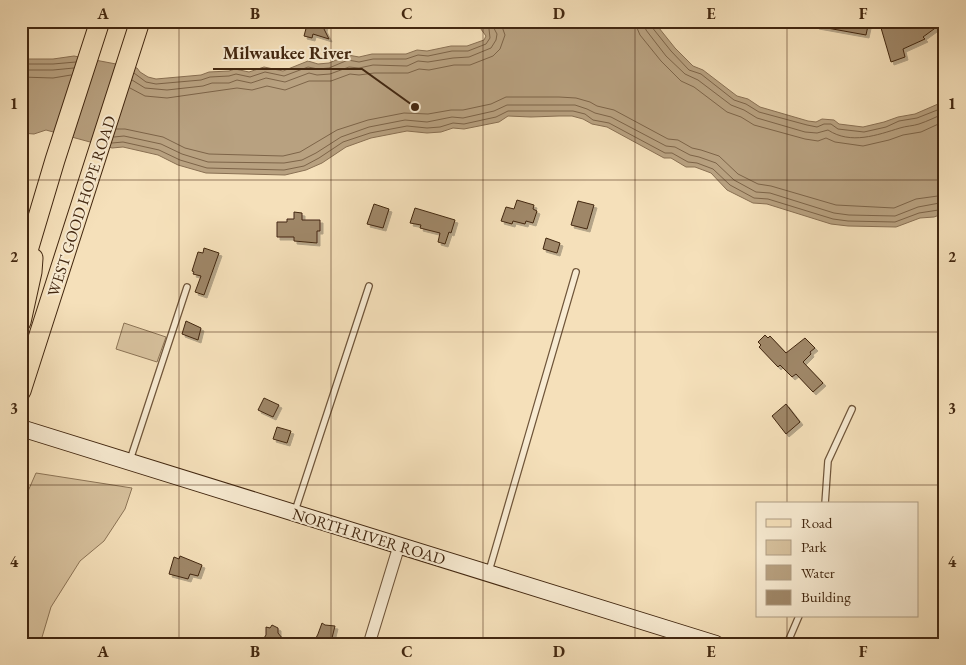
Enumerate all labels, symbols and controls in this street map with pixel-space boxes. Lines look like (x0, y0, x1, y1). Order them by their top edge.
text: A (96, 3, 109, 24)
text: B (250, 3, 260, 24)
text: C (401, 3, 413, 24)
text: D (553, 3, 565, 24)
text: E (706, 3, 716, 24)
text: F (859, 3, 868, 24)
callout: Milwaukee River (213, 36, 362, 69)
text: Milwaukee River (223, 41, 352, 64)
text: 1 (10, 93, 18, 114)
text: 1 (948, 93, 956, 114)
street label: WEST GOOD HOPE ROAD (42, 113, 121, 299)
text: 2 (10, 246, 19, 267)
text: 2 (948, 246, 957, 267)
text: 3 (10, 398, 18, 419)
text: 3 (948, 398, 956, 419)
legend (756, 502, 918, 618)
street label: NORTH RIVER ROAD (290, 503, 448, 570)
text: Road (801, 513, 833, 532)
text: Park (801, 537, 828, 556)
text: 4 (10, 551, 19, 572)
text: 4 (948, 551, 957, 572)
text: Water (801, 563, 835, 582)
text: Building (801, 587, 851, 606)
text: A (96, 641, 109, 662)
text: B (250, 641, 260, 662)
text: C (401, 641, 413, 662)
text: D (553, 641, 565, 662)
text: E (706, 641, 716, 662)
text: F (859, 641, 868, 662)

